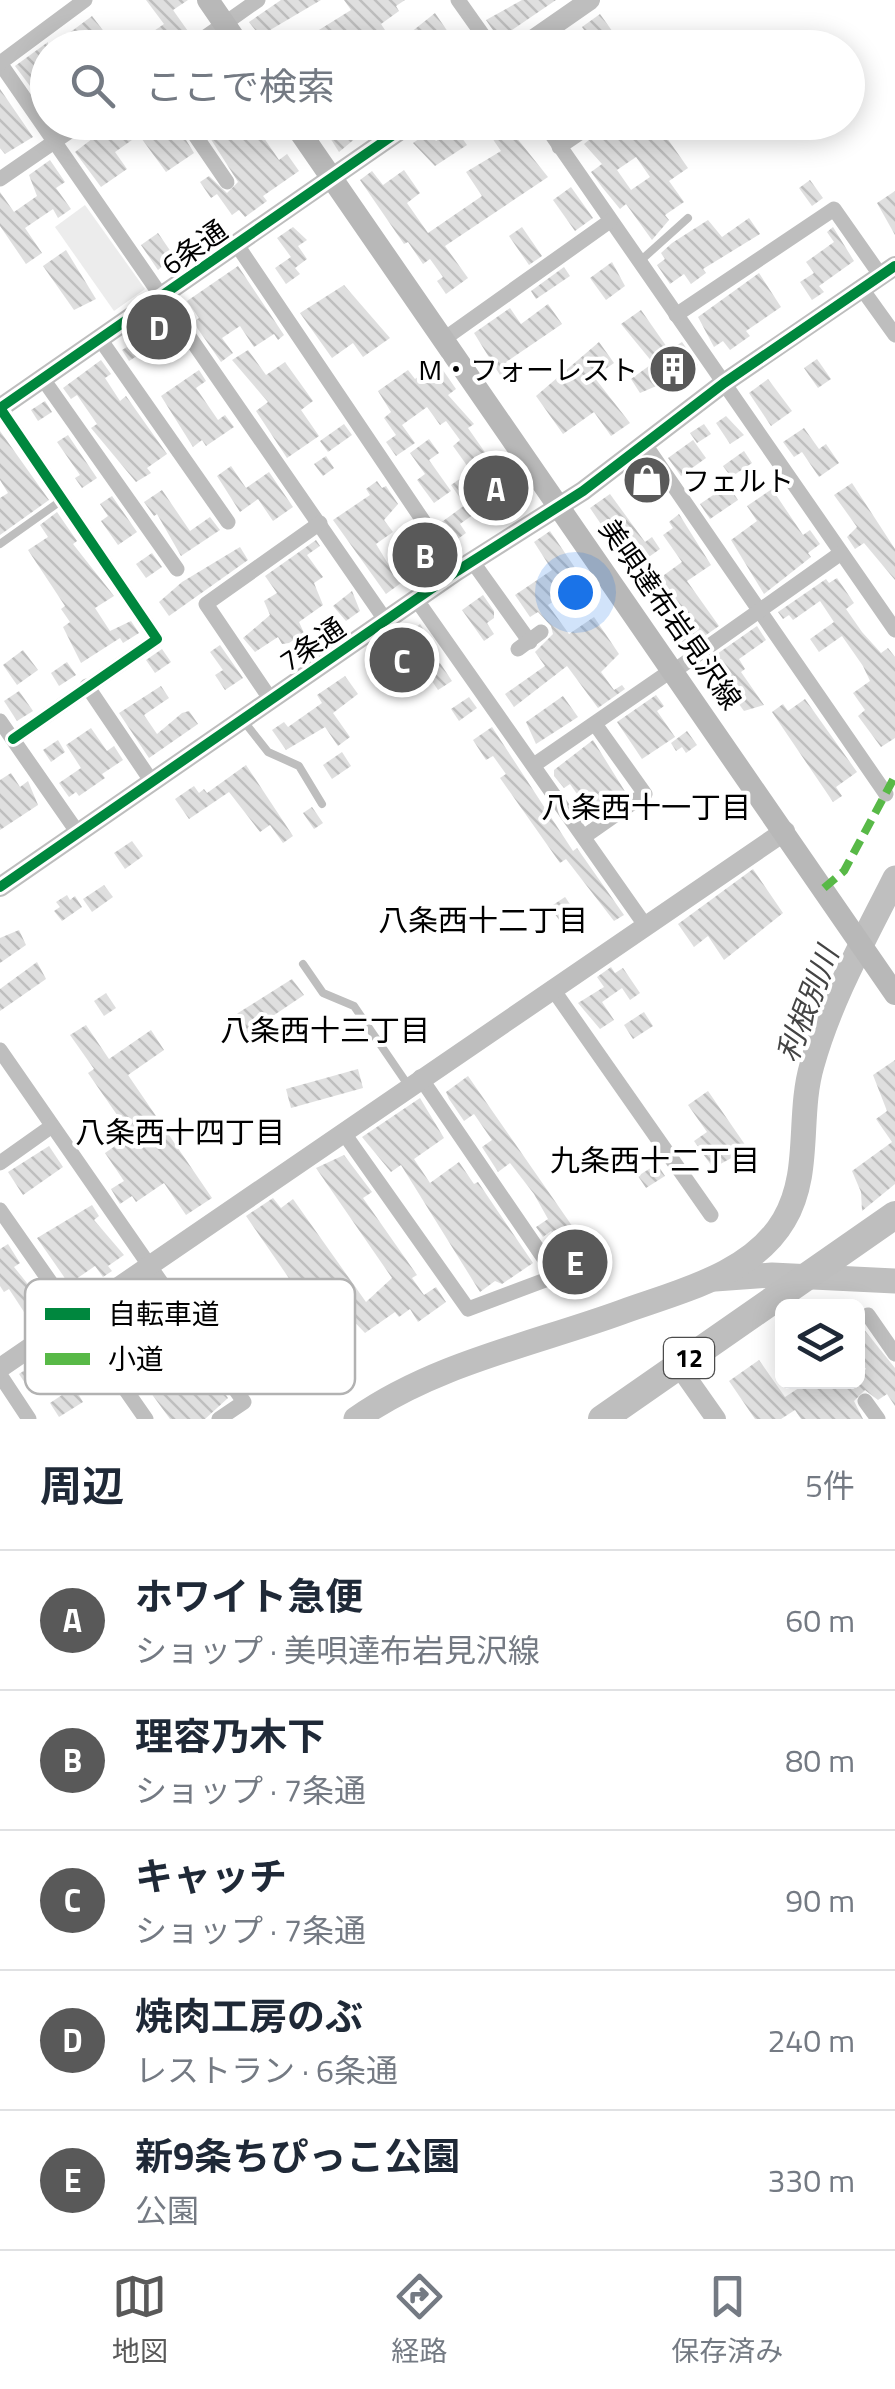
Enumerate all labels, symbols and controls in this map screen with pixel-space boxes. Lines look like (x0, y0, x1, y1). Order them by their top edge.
search box (30, 30, 865, 140)
text: ここで検索 (145, 57, 335, 115)
icon: search (65, 58, 120, 113)
street label: 6条通 (152, 209, 236, 285)
pin: D (126, 290, 192, 364)
building icon: M・フォーレスト (647, 343, 699, 395)
place label: M・フォーレスト (418, 348, 638, 391)
pin: A (464, 450, 528, 526)
shop icon: フェルト (621, 454, 673, 506)
place label: フェルト (682, 459, 794, 502)
street label: 美唄達布岩見沢線 (589, 510, 753, 718)
pin: B (392, 518, 458, 592)
your location (550, 567, 601, 618)
street label: 7条通 (270, 606, 354, 682)
pin: C (370, 622, 434, 698)
district label: 八条西十一丁目 (541, 784, 751, 830)
district label: 八条西十二丁目 (378, 897, 588, 943)
water label: 利根別川 (764, 937, 851, 1068)
district label: 八条西十三丁目 (220, 1007, 430, 1053)
district label: 八条西十四丁目 (75, 1109, 285, 1155)
district label: 九条西十二丁目 (550, 1137, 760, 1183)
pin: E (542, 1224, 608, 1300)
legend (25, 1279, 355, 1394)
text: 自転車道 (108, 1292, 220, 1335)
map controls (775, 1299, 865, 1389)
button: layers (775, 1299, 865, 1389)
text: 小道 (108, 1337, 164, 1380)
road number: 12 (664, 1338, 714, 1378)
text: 周辺 (40, 1453, 124, 1517)
text: 5件 (805, 1461, 855, 1509)
text: ホワイト急便 (135, 1567, 363, 1625)
text: A (63, 1596, 82, 1644)
text: 60 m (785, 1596, 855, 1644)
text: ショップ · 美唄達布岩見沢線 (135, 1626, 540, 1674)
text: 理容乃木下 (135, 1707, 325, 1765)
text: B (63, 1736, 82, 1784)
text: 80 m (785, 1736, 855, 1784)
text: ショップ · 7条通 (135, 1766, 366, 1814)
text: キャッチ (135, 1847, 287, 1905)
text: C (64, 1876, 81, 1924)
text: 90 m (785, 1876, 855, 1924)
text: ショップ · 7条通 (135, 1906, 366, 1954)
text: 焼肉工房のぶ (135, 1987, 363, 2045)
text: D (62, 2016, 83, 2064)
text: 240 m (767, 2016, 855, 2064)
text: レストラン · 6条通 (135, 2046, 398, 2094)
text: 新9条ちぴっこ公園 (135, 2127, 460, 2185)
text: E (64, 2156, 81, 2204)
text: 330 m (767, 2156, 855, 2204)
text: 公園 (135, 2186, 199, 2234)
tab: 地図 (112, 2269, 168, 2372)
tab: 経路 (391, 2269, 447, 2372)
tab: 保存済み (671, 2269, 783, 2372)

